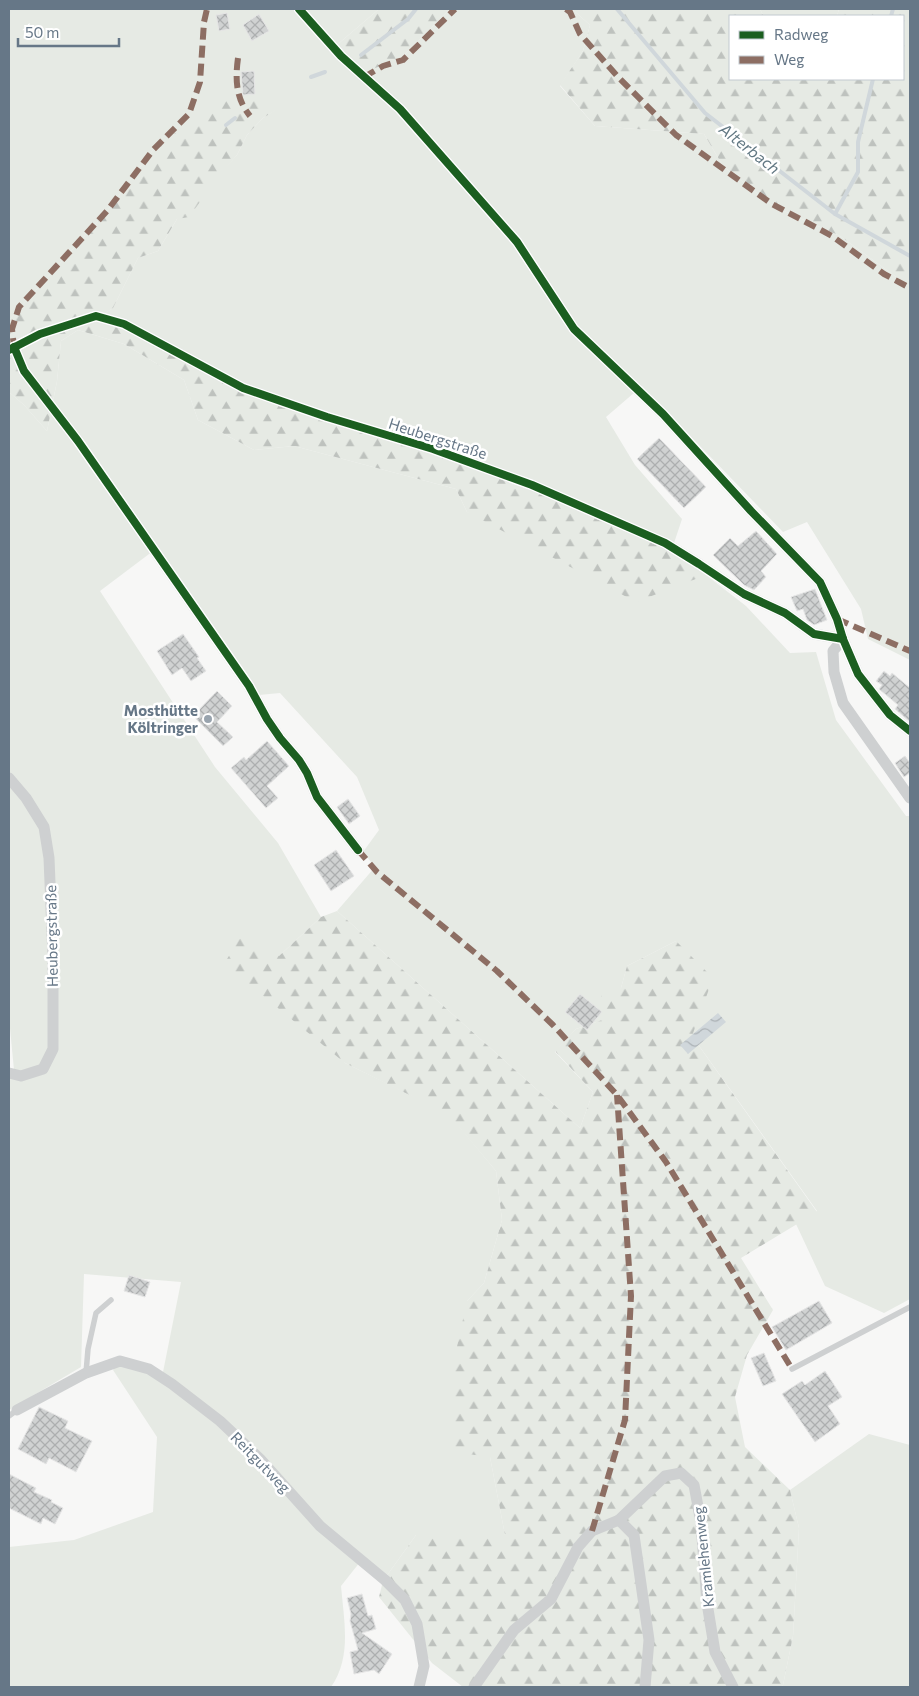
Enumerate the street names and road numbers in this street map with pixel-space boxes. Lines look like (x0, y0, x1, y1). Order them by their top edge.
street label: Heubergstraße (387, 414, 489, 462)
street label: Heubergstraße (41, 885, 61, 987)
street label: Reitgutweg (227, 1428, 295, 1496)
street label: Kramlehenweg (689, 1506, 717, 1608)

